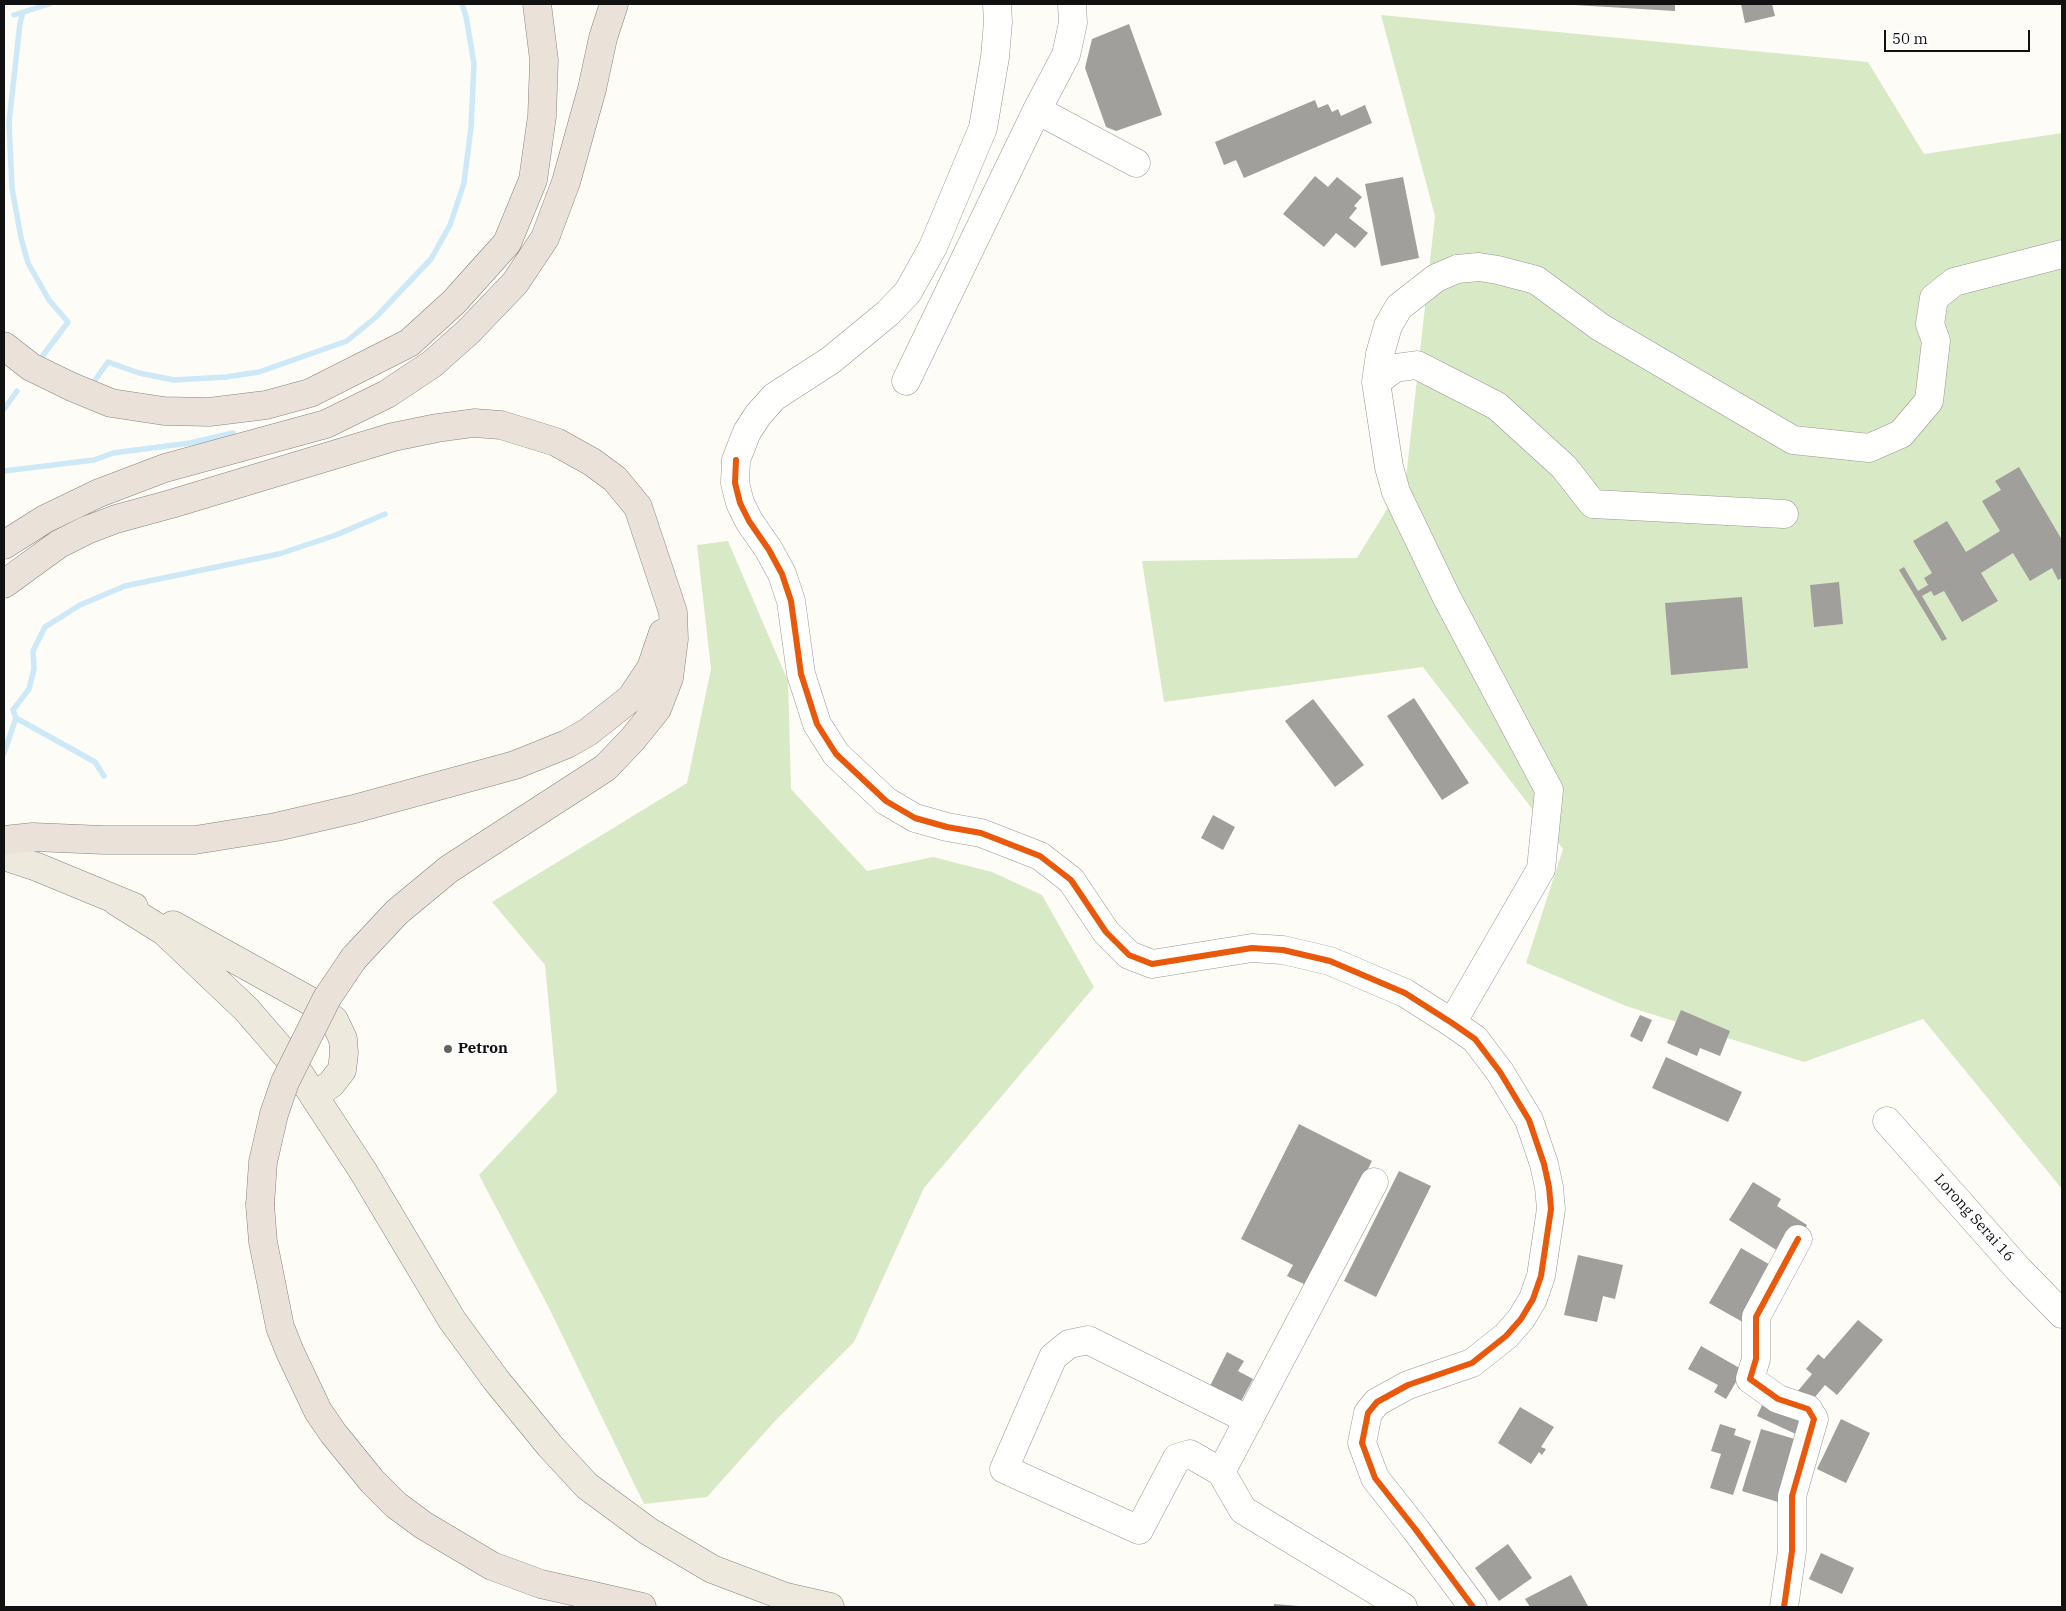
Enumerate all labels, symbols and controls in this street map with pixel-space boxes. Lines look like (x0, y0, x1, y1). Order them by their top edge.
scale bar (1886, 20, 2032, 52)
text: 50 m (1892, 29, 1928, 48)
place label: Petron (458, 1040, 508, 1058)
marker: Petron (442, 1043, 454, 1055)
street label: Lorong Serai 16 (1930, 1171, 2018, 1265)

